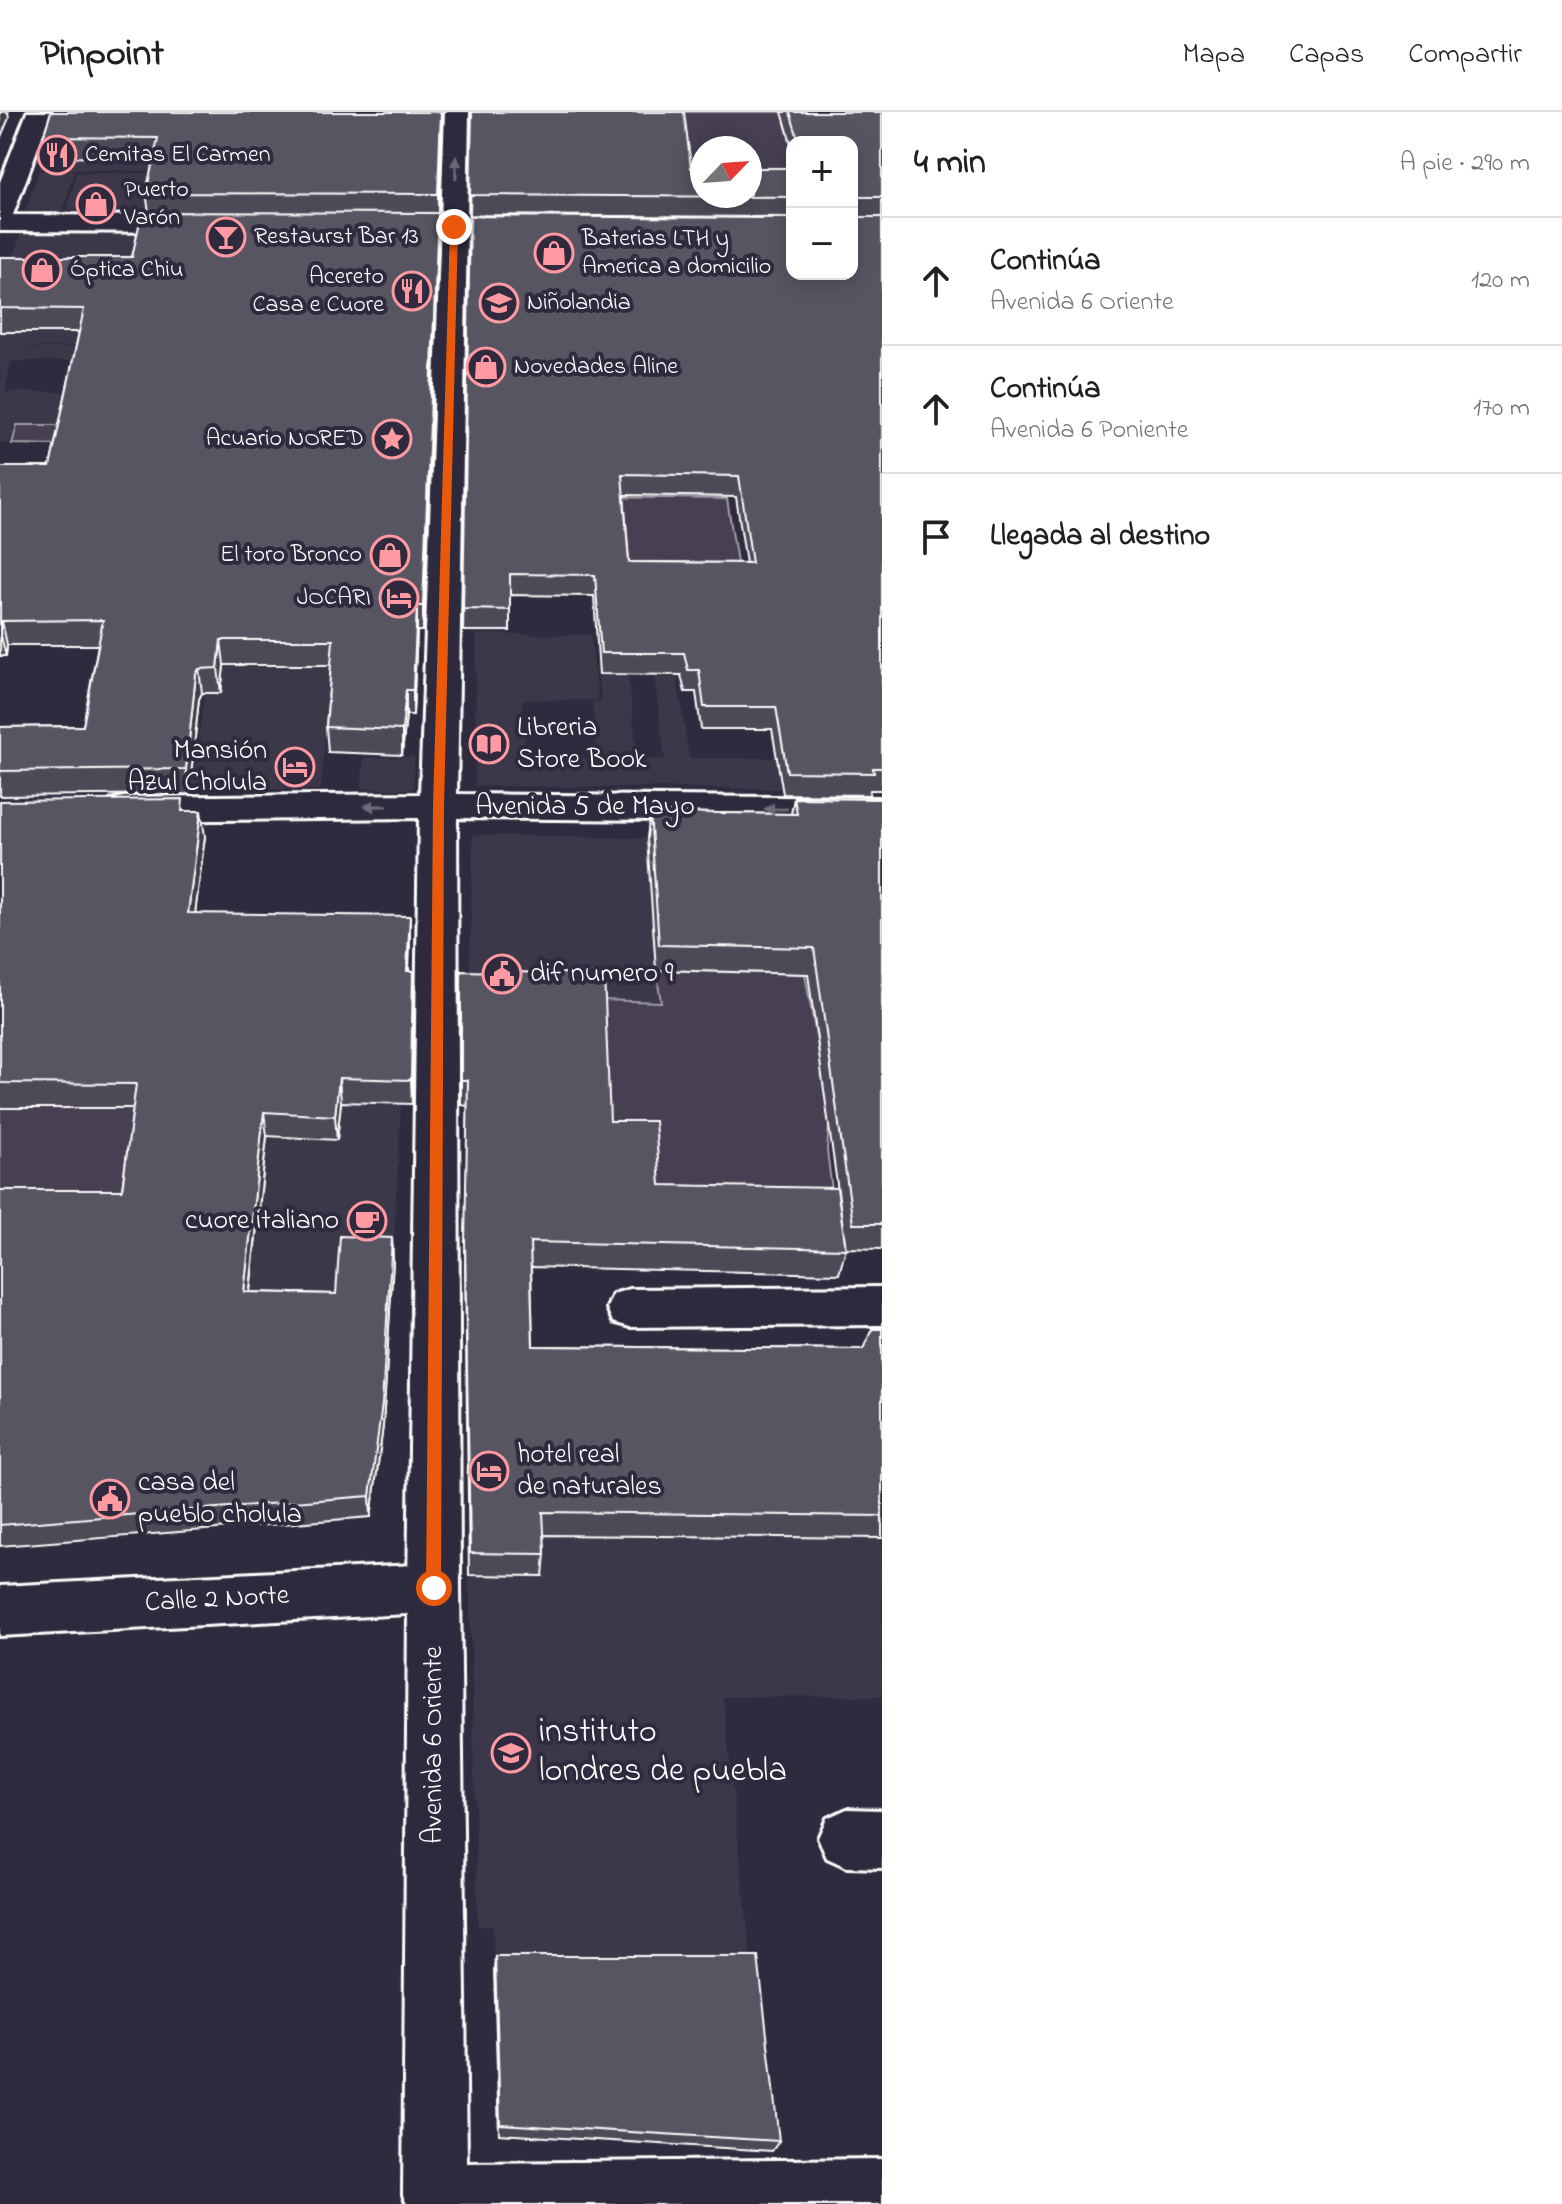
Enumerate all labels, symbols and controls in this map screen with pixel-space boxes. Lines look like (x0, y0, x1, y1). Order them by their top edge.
text: Pinpoint (40, 27, 164, 83)
text: Mapa (1183, 35, 1245, 76)
text: Capas (1289, 35, 1364, 76)
text: Compartir (1408, 35, 1522, 76)
restaurant icon: Cemitas El Carmen (36, 134, 78, 176)
north arrow (690, 136, 762, 208)
map controls (786, 136, 858, 280)
button: + (786, 136, 858, 208)
place label: Cemitas El Carmen (85, 138, 270, 173)
text: 4 min (914, 139, 986, 189)
text: A pie · 290 m (1400, 145, 1530, 183)
one-way arrow (449, 155, 462, 180)
place label: Puerto Varón (123, 173, 189, 236)
shop icon: Puerto Varón (75, 183, 117, 225)
button: − (786, 208, 858, 280)
route end (436, 209, 472, 245)
bar icon: Restaurst Bar 13 (205, 216, 247, 258)
place label: Restaurst Bar 13 (254, 220, 419, 255)
place label: Baterias LTH y America a domicilio (581, 222, 771, 285)
shop icon: Baterias LTH y America a domicilio (533, 232, 575, 274)
text: Continúa (990, 240, 1100, 284)
shop icon: Óptica Chiu (21, 249, 63, 291)
place label: Óptica Chiu (70, 253, 183, 288)
icon: ahead (914, 259, 958, 303)
place label: Acereto Casa e Cuore (252, 260, 384, 323)
text: 120 m (1471, 262, 1530, 300)
restaurant icon: Acereto Casa e Cuore (391, 270, 433, 312)
school or university icon: Niñolandia (478, 282, 520, 324)
text: Avenida 6 Oriente (990, 284, 1174, 322)
place label: Niñolandia (527, 286, 631, 321)
shop icon: Novedades Aline (465, 346, 507, 388)
place label: Novedades Aline (514, 350, 678, 385)
text: Continúa (990, 368, 1100, 412)
icon: ahead (914, 387, 958, 431)
text: 170 m (1473, 390, 1530, 428)
text: Avenida 6 Poniente (990, 412, 1188, 450)
place icon: Acuario NORED (371, 418, 413, 460)
place label: Acuario NORED (206, 422, 364, 457)
icon: arrive (914, 515, 958, 559)
text: Llegada al destino (990, 515, 1210, 559)
shop icon: El toro Bronco (369, 534, 411, 576)
place label: El toro Bronco (220, 538, 362, 573)
hotel icon: JOCARI (378, 577, 420, 619)
place label: JOCARI (297, 581, 371, 616)
place label: Libreria Store Book (517, 708, 647, 781)
library icon: Libreria Store Book (468, 723, 510, 765)
place label: Mansión Azul Cholula (128, 731, 267, 804)
hotel icon: Mansión Azul Cholula (274, 746, 316, 788)
street label: Avenida 5 de Mayo (475, 787, 695, 828)
one-way arrow (363, 800, 388, 812)
one-way arrow (763, 802, 788, 815)
public building icon: dif numero 9 (481, 953, 523, 995)
place label: dif numero 9 (530, 954, 674, 995)
cafe icon: cuore italiano (346, 1200, 388, 1242)
place label: cuore italiano (185, 1201, 339, 1242)
place label: hotel real de naturales (517, 1435, 662, 1508)
hotel icon: hotel real de naturales (468, 1450, 510, 1492)
place label: casa del pueblo cholula (138, 1463, 302, 1536)
public building icon: casa del pueblo cholula (89, 1478, 131, 1520)
route start (416, 1570, 452, 1606)
street label: Calle 2 Norte (144, 1576, 291, 1624)
street label: Avenida 6 Oriente (414, 1646, 455, 1844)
place label: instituto londres de puebla (539, 1708, 787, 1797)
school or university icon: instituto londres de puebla (490, 1732, 532, 1774)

